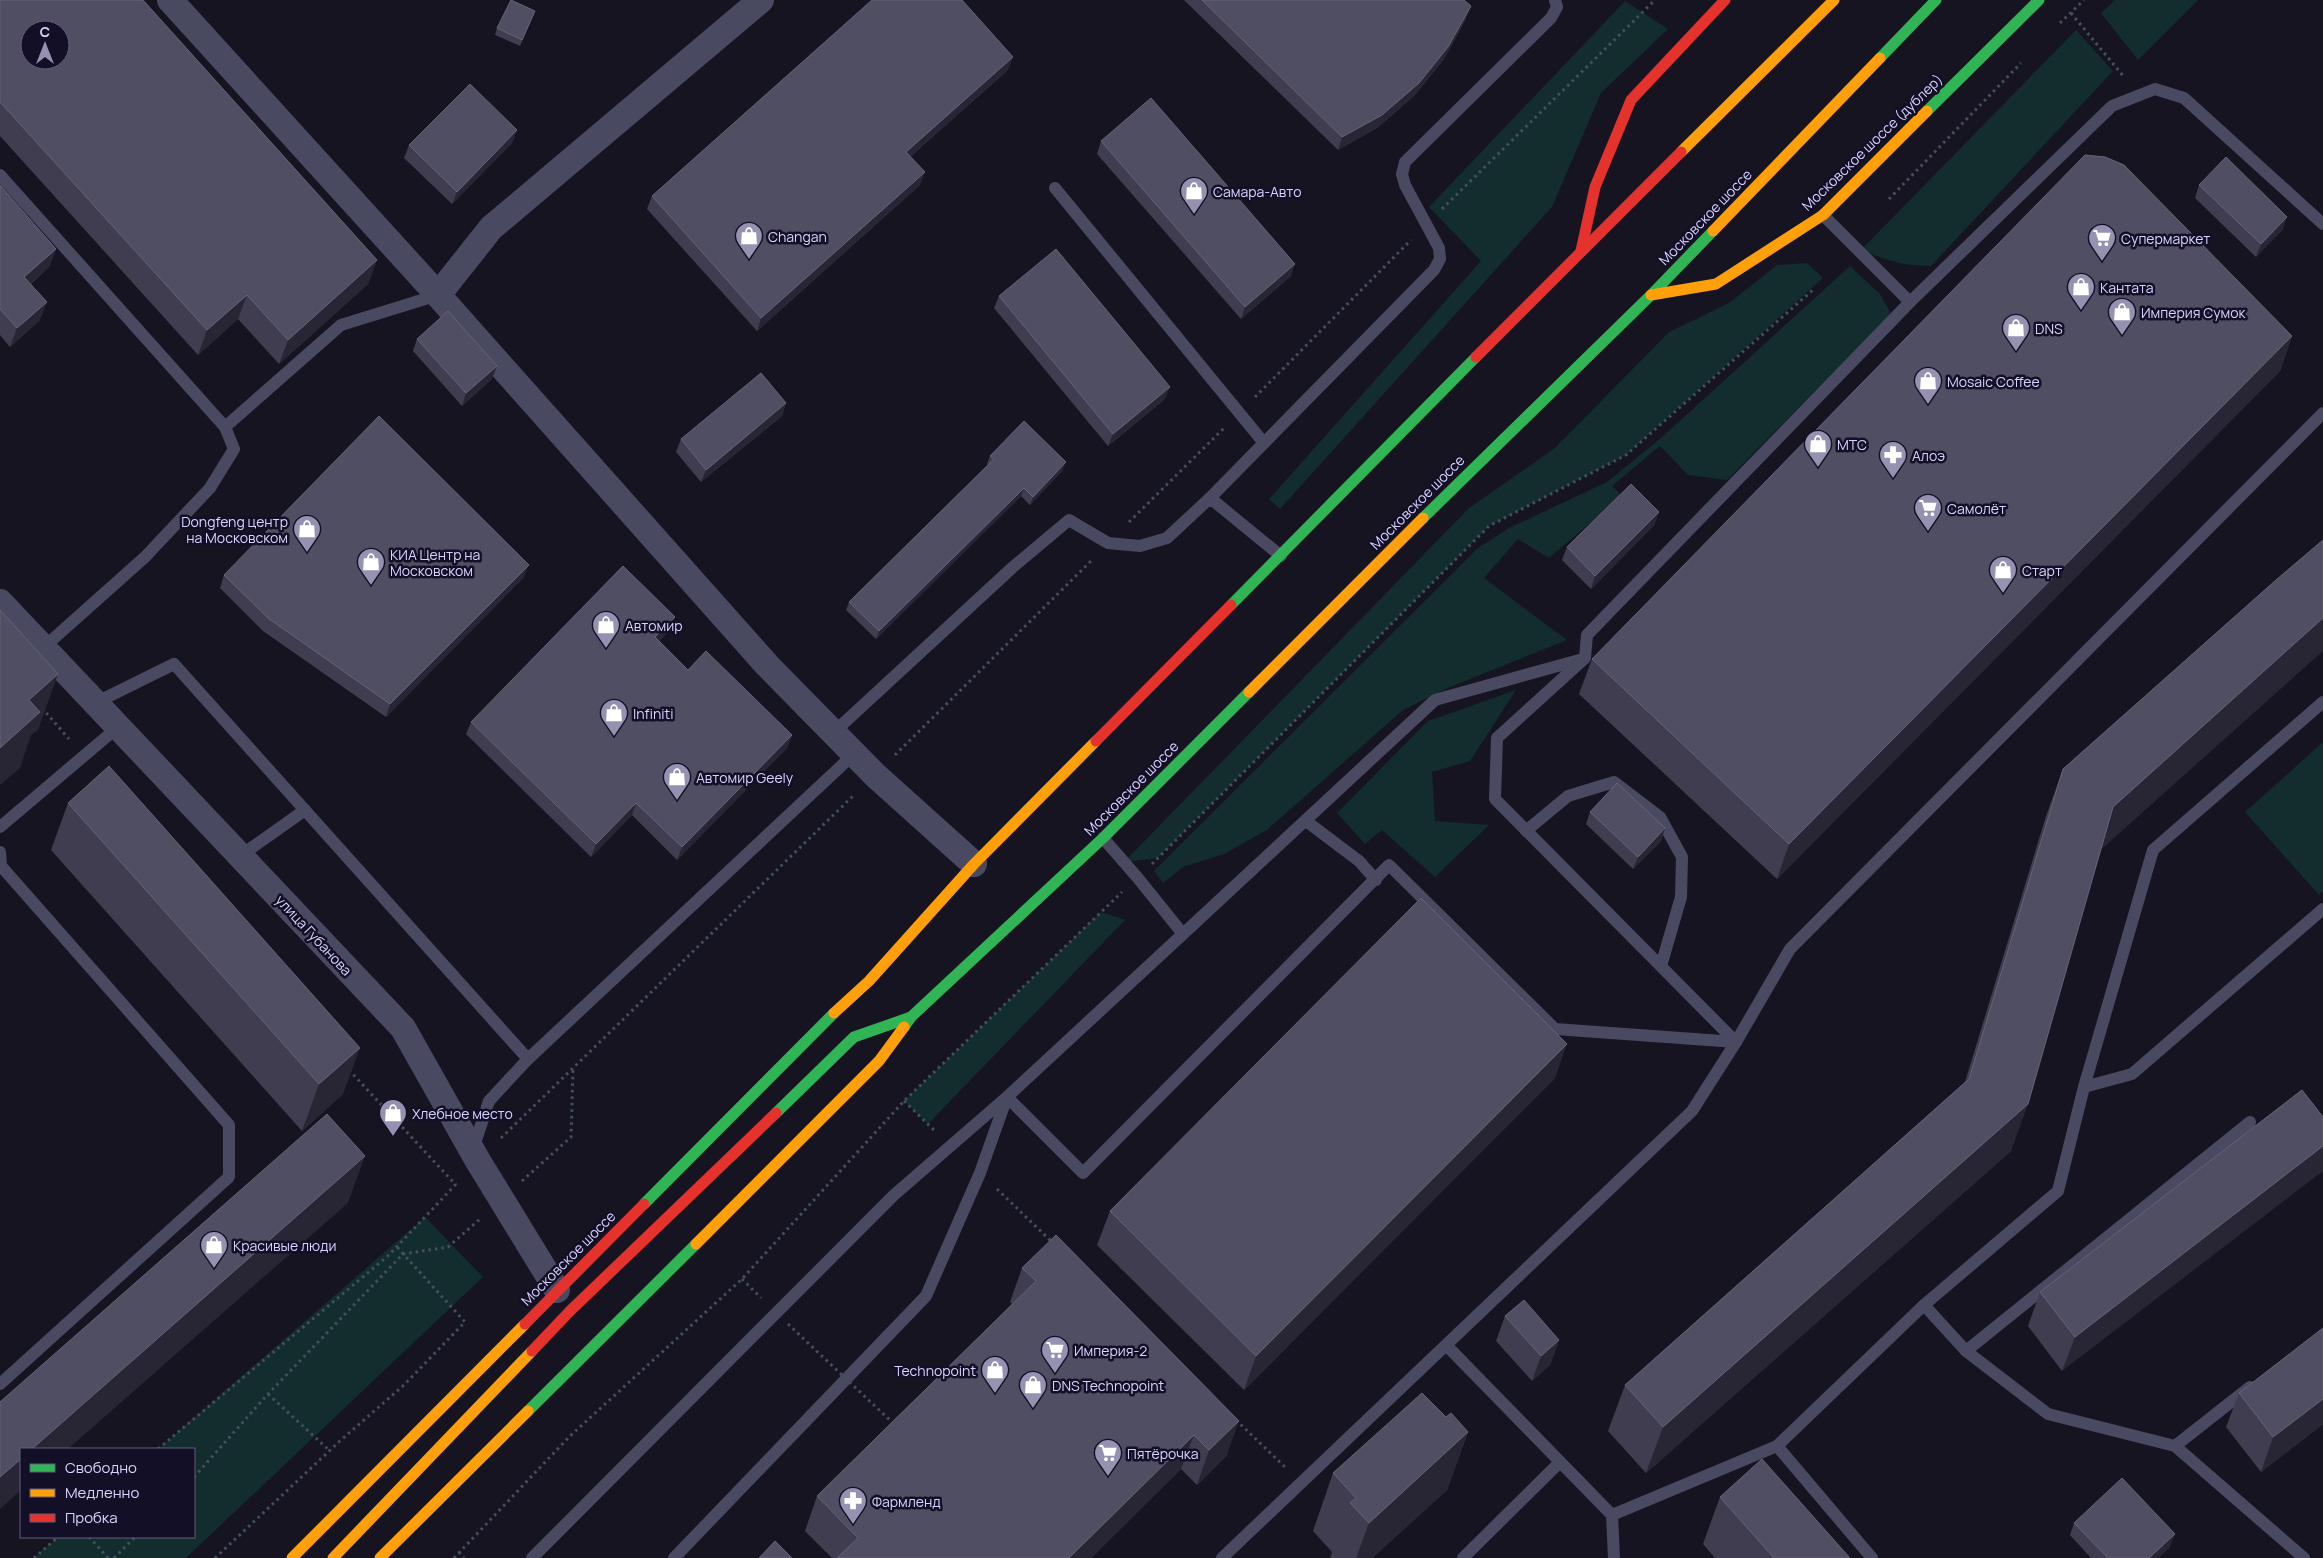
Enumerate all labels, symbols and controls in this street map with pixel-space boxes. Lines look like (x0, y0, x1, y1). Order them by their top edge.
north arrow (20, 20, 70, 70)
text: С (40, 22, 50, 41)
street label: Московское шоссе (дублер) (1797, 69, 1947, 215)
street label: Московское шоссе (1654, 165, 1756, 269)
shop icon: Самара-Авто (1179, 176, 1209, 215)
place label: Самара-Авто (1213, 182, 1302, 201)
shop icon: Changan (734, 221, 764, 260)
supermarket icon: Супермаркет (2087, 223, 2117, 262)
place label: Changan (768, 227, 827, 246)
place label: Супермаркет (2121, 229, 2210, 248)
shop icon: Кантата (2066, 272, 2096, 311)
place label: Кантата (2100, 278, 2154, 297)
shop icon: Империя Сумок (2107, 297, 2137, 336)
place label: Империя Сумок (2141, 303, 2247, 322)
shop icon: DNS (2001, 313, 2031, 352)
place label: DNS (2035, 319, 2063, 338)
shop icon: Mosaic Coffee (1913, 366, 1943, 405)
place label: Mosaic Coffee (1947, 372, 2040, 391)
shop icon: МТС (1803, 429, 1833, 468)
place label: МТС (1837, 435, 1867, 454)
pharmacy icon: Алоэ (1878, 440, 1908, 479)
place label: Алоэ (1912, 446, 1945, 465)
street label: Московское шоссе (1366, 451, 1468, 553)
supermarket icon: Самолёт (1913, 493, 1943, 532)
place label: Самолёт (1947, 499, 2006, 518)
place label: Dongfeng центр на Московском (181, 512, 288, 547)
shop icon: Dongfeng центр на Московском (292, 514, 322, 553)
place label: КИА Центр на Московском (390, 545, 480, 580)
shop icon: КИА Центр на Московском (356, 547, 386, 586)
shop icon: Старт (1988, 555, 2018, 594)
place label: Старт (2022, 561, 2062, 580)
shop icon: Автомир (591, 610, 621, 649)
place label: Автомир (625, 616, 683, 635)
shop icon: Infiniti (599, 698, 629, 737)
place label: Infiniti (633, 704, 674, 723)
street label: Московское шоссе (1080, 737, 1182, 839)
shop icon: Автомир Geely (662, 762, 692, 801)
place label: Автомир Geely (696, 768, 794, 787)
street label: улица Губанова (272, 891, 356, 979)
shop icon: Хлебное место (378, 1098, 408, 1137)
place label: Хлебное место (412, 1104, 513, 1123)
street label: Московское шоссе (517, 1207, 619, 1309)
shop icon: Красивые люди (199, 1230, 229, 1269)
place label: Красивые люди (233, 1236, 336, 1255)
supermarket icon: Империя-2 (1040, 1335, 1070, 1374)
place label: Империя-2 (1074, 1341, 1147, 1360)
shop icon: Technopoint (980, 1355, 1010, 1394)
place label: Technopoint (894, 1361, 976, 1380)
shop icon: DNS Technopoint (1018, 1370, 1048, 1409)
place label: DNS Technopoint (1052, 1376, 1165, 1395)
supermarket icon: Пятёрочка (1093, 1438, 1123, 1477)
place label: Пятёрочка (1127, 1444, 1199, 1463)
legend (20, 1448, 195, 1538)
text: Свободно (65, 1457, 137, 1478)
text: Медленно (65, 1482, 139, 1503)
pharmacy icon: Фармленд (838, 1486, 868, 1525)
place label: Фармленд (872, 1492, 941, 1511)
text: Пробка (65, 1507, 118, 1528)

